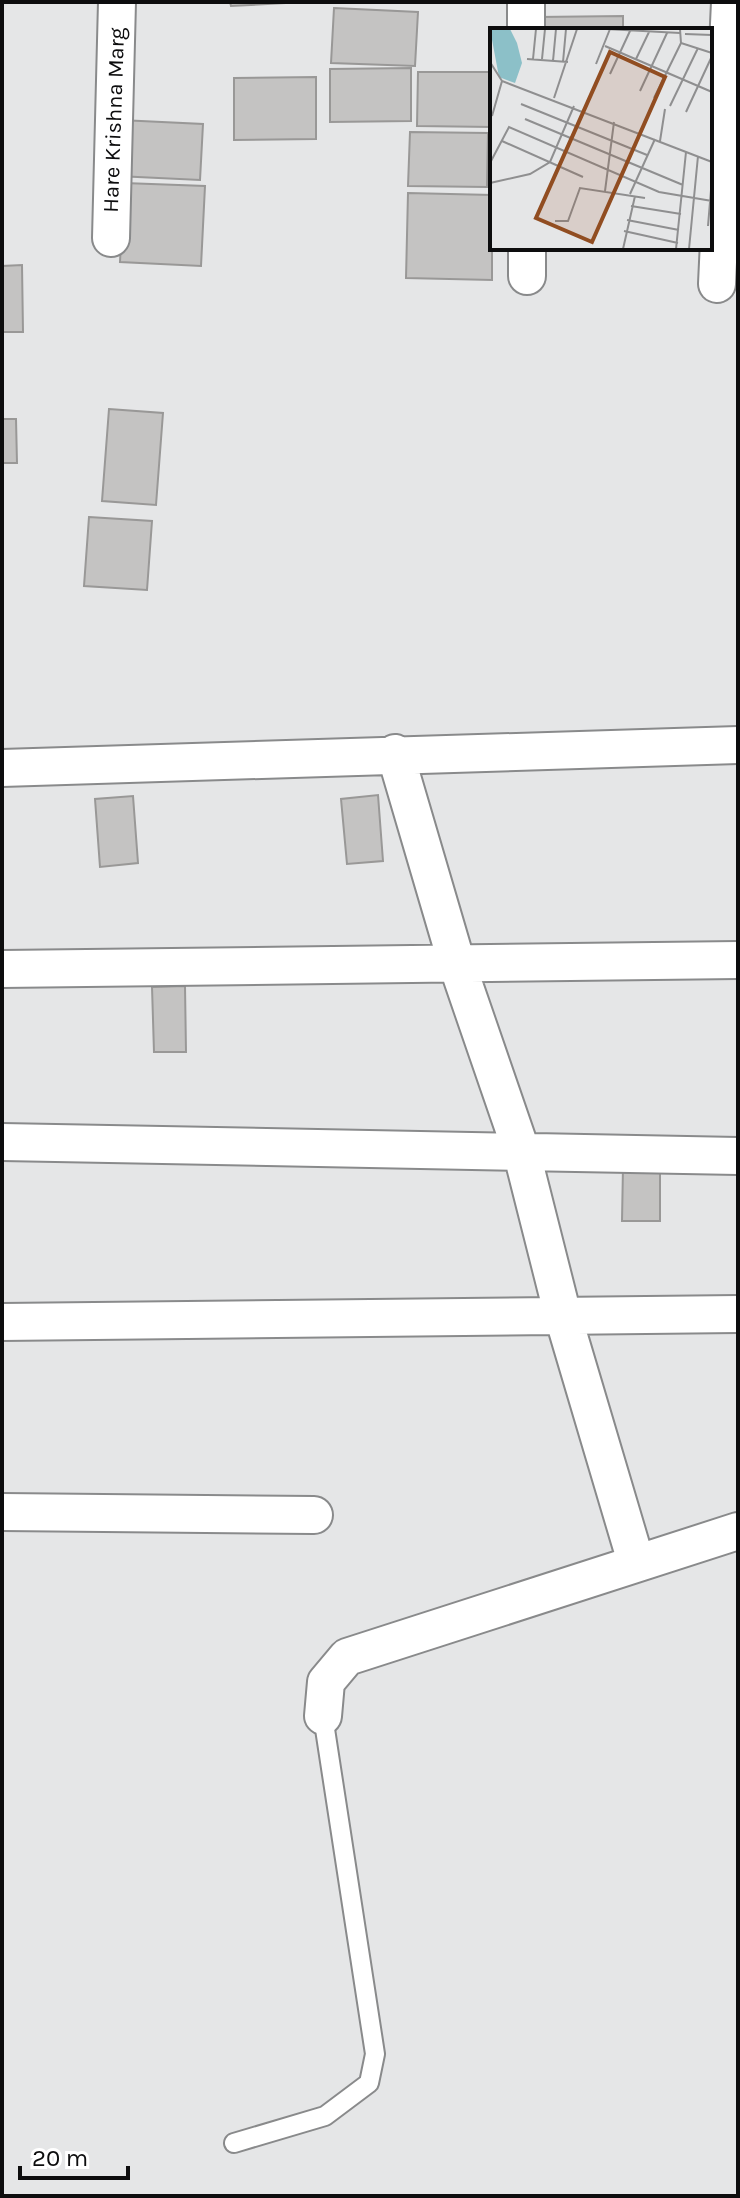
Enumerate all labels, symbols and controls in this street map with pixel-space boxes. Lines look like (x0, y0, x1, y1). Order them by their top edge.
street label: Hare Krishna Marg (98, 26, 130, 213)
inset map (490, 28, 712, 250)
scale bar (20, 2130, 128, 2180)
text: 20 m (32, 2144, 88, 2172)

